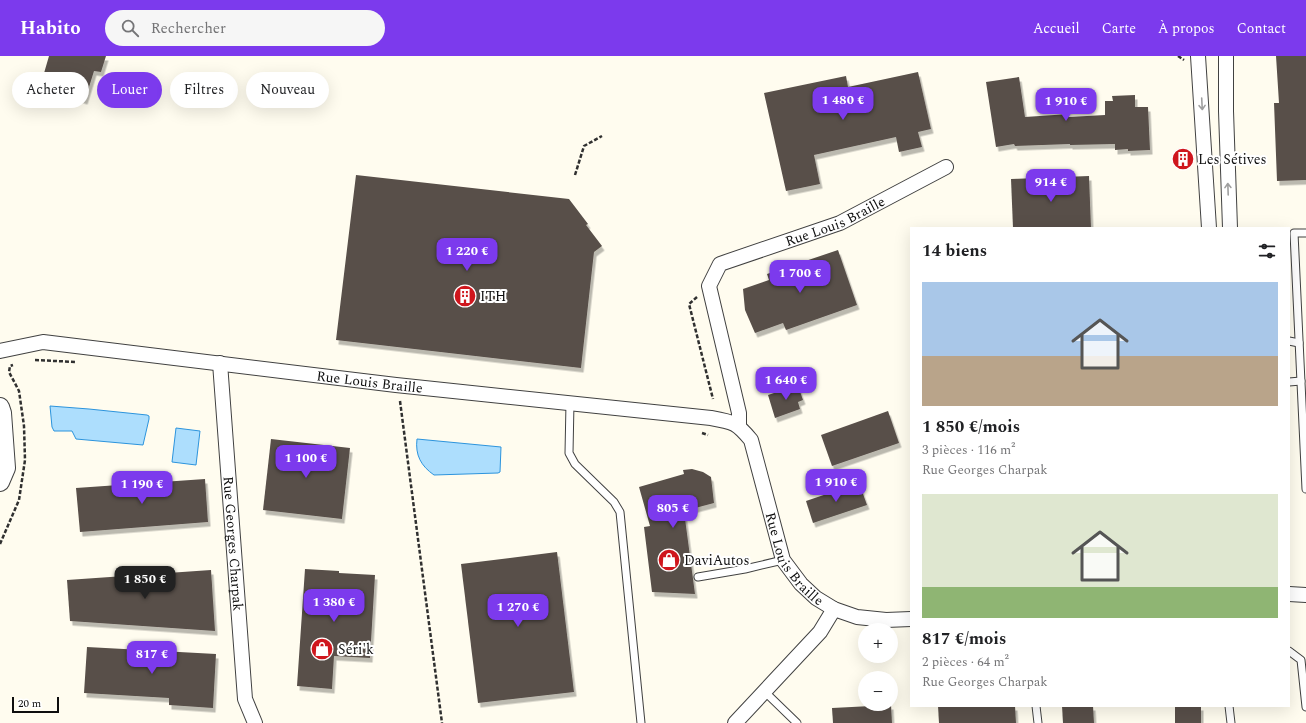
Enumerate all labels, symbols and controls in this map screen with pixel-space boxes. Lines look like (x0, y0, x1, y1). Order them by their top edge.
search box (105, 10, 385, 46)
text: Habito (20, 14, 81, 43)
icon: search (119, 17, 141, 39)
text: Rechercher (151, 17, 226, 40)
text: Accueil (1033, 18, 1080, 39)
text: Carte (1102, 18, 1136, 39)
text: À propos (1158, 18, 1215, 39)
text: Contact (1237, 18, 1286, 39)
chip: Acheter (12, 72, 89, 108)
chip: Louer (97, 72, 162, 108)
chip: Filtres (170, 72, 238, 108)
chip: Nouveau (246, 72, 329, 108)
pin: 1 480 € (806, 87, 880, 121)
pin: 1 910 € (1029, 88, 1103, 122)
text: 1 480 € (822, 90, 864, 110)
text: 1 910 € (1045, 91, 1087, 111)
one-way arrow (1198, 97, 1205, 110)
building icon: Les Sétives (1170, 146, 1196, 172)
place label: Les Sétives (1198, 149, 1267, 170)
pin: 914 € (1023, 169, 1079, 203)
text: 914 € (1035, 172, 1067, 192)
one-way arrow (1224, 183, 1232, 196)
street label: Rue Louis Braille (783, 191, 889, 252)
pin: 1 220 € (430, 238, 504, 272)
text: 14 biens (922, 238, 987, 264)
icon: filters (1256, 240, 1278, 262)
text: 1 220 € (446, 241, 488, 261)
pin: 1 700 € (763, 260, 837, 294)
text: 1 700 € (779, 263, 821, 283)
building icon: ITH (452, 283, 478, 309)
place label: ITH (480, 286, 506, 307)
icon: home (1064, 308, 1136, 380)
street label: Rue Louis Braille (315, 365, 424, 399)
pin: 1 640 € (749, 367, 823, 401)
text: 1 640 € (765, 370, 807, 390)
text: 1 850 €/mois (922, 414, 1020, 440)
text: 3 pièces · 116 m² (922, 440, 1015, 460)
pin: 1 100 € (269, 445, 343, 479)
text: 1 100 € (285, 448, 327, 468)
text: Rue Georges Charpak (922, 460, 1047, 480)
pin: 1 910 € (799, 469, 873, 503)
pin: 1 190 € (105, 471, 179, 505)
text: 1 910 € (815, 472, 857, 492)
text: 1 190 € (121, 474, 163, 494)
street label: Rue Georges Charpak (217, 475, 248, 612)
pin: 805 € (645, 495, 701, 529)
text: 805 € (657, 498, 689, 518)
street label: Rue Louis Braille (760, 510, 827, 611)
icon: home (1064, 520, 1136, 592)
shop icon: DaviAutos (656, 547, 682, 573)
place label: DaviAutos (684, 550, 749, 571)
pin: 1 850 € (108, 566, 182, 600)
text: 1 850 € (124, 569, 166, 589)
pin: 1 380 € (297, 589, 371, 623)
text: 1 380 € (313, 592, 355, 612)
pin: 1 270 € (481, 594, 555, 628)
text: 1 270 € (497, 597, 539, 617)
map controls (858, 623, 898, 711)
button: + (858, 623, 898, 663)
text: 817 €/mois (922, 626, 1006, 652)
shop icon: Séri'k (309, 636, 335, 662)
place label: Séri'k (338, 639, 374, 660)
pin: 817 € (124, 641, 180, 675)
text: 817 € (136, 644, 168, 664)
text: 2 pièces · 64 m² (922, 652, 1009, 672)
button: − (858, 671, 898, 711)
text: Rue Georges Charpak (922, 672, 1047, 692)
scale bar (12, 695, 59, 714)
text: 20 m (18, 695, 41, 712)

